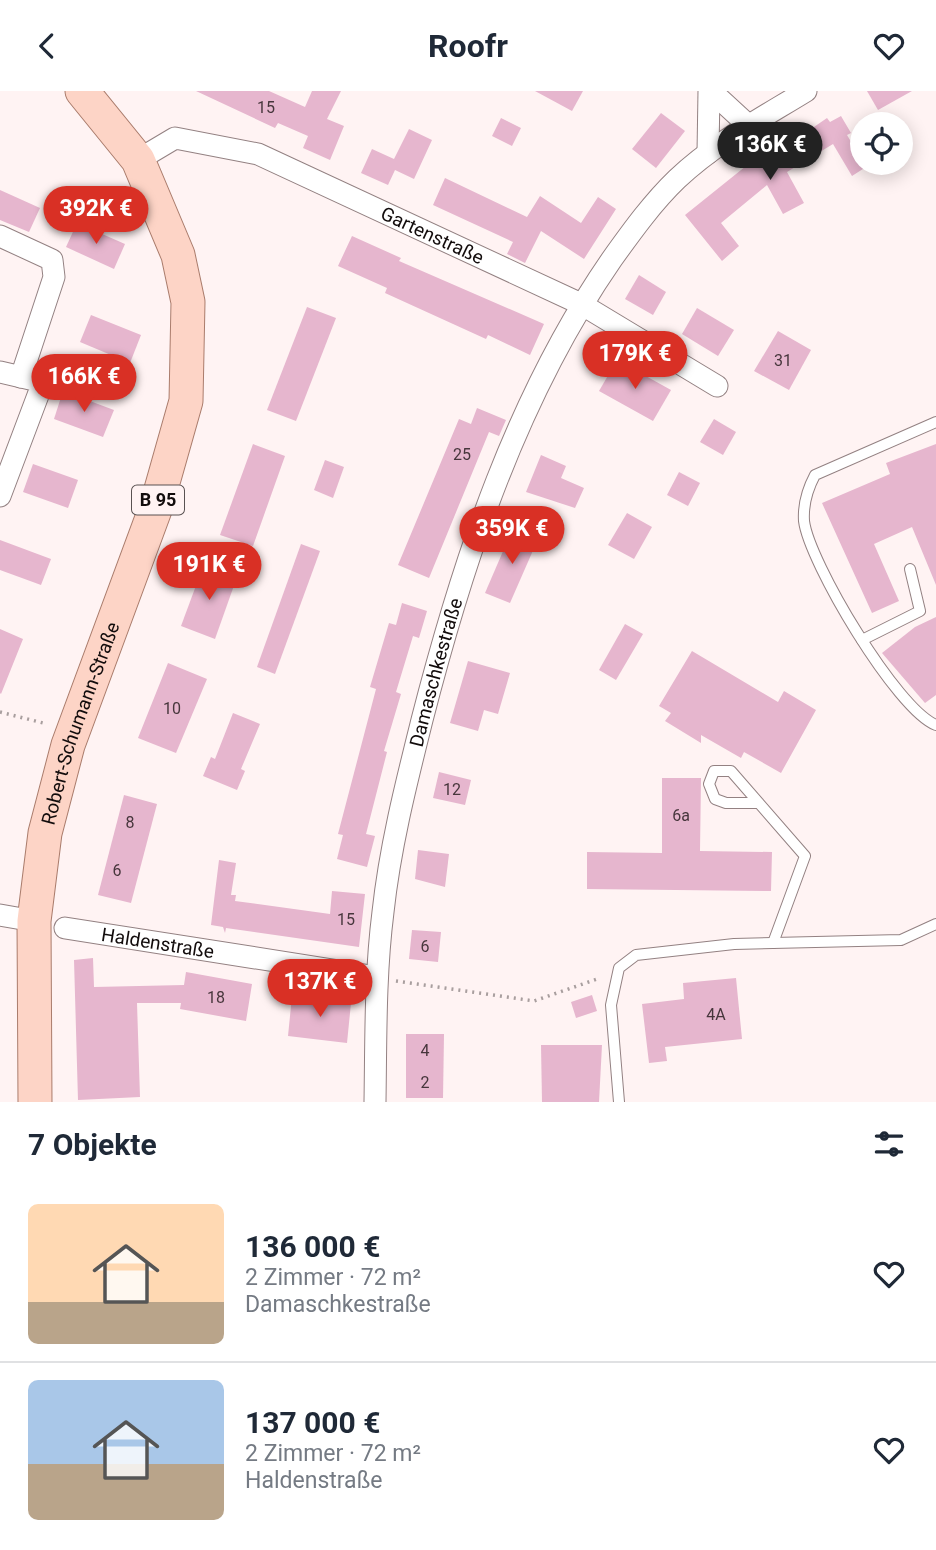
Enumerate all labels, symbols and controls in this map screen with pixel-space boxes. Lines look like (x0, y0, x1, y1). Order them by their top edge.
icon: back (28, 27, 66, 65)
text: Roofr (428, 27, 508, 65)
icon: heart (870, 27, 908, 65)
house number: 15 (257, 98, 275, 117)
map controls (850, 112, 913, 175)
button: locate (850, 112, 913, 175)
pin: 136K € (713, 123, 827, 182)
text: 136K € (733, 131, 807, 158)
pin: 392K € (39, 187, 153, 246)
text: 392K € (59, 195, 133, 222)
street label: Gartenstraße (377, 202, 487, 269)
pin: 179K € (578, 331, 692, 391)
text: 179K € (598, 340, 672, 367)
house number: 31 (774, 351, 792, 370)
pin: 166K € (27, 355, 141, 414)
text: 166K € (47, 363, 121, 390)
house number: 25 (453, 445, 471, 464)
road number: B 95 (132, 485, 184, 515)
pin: 359K € (455, 507, 569, 566)
text: 359K € (475, 515, 549, 542)
pin: 191K € (152, 543, 266, 602)
text: 191K € (172, 551, 246, 578)
street label: Damaschkestraße (405, 595, 468, 749)
street label: Robert-Schumann-Straße (37, 619, 125, 827)
house number: 10 (163, 699, 181, 718)
house number: 12 (443, 780, 461, 799)
house number: 6a (672, 806, 690, 825)
house number: 8 (126, 813, 135, 832)
house number: 6 (113, 861, 122, 880)
house number: 15 (337, 910, 355, 929)
street label: Haldenstraße (100, 923, 216, 963)
house number: 6 (421, 937, 430, 956)
pin: 137K € (263, 960, 377, 1019)
text: 137K € (283, 968, 357, 995)
house number: 18 (207, 988, 225, 1007)
house number: 4A (706, 1005, 726, 1024)
house number: 4 (421, 1041, 430, 1060)
house number: 2 (421, 1073, 430, 1092)
icon: filters (870, 1125, 908, 1163)
text: 7 Objekte (28, 1127, 157, 1162)
text: 136 000 € (245, 1229, 380, 1264)
icon: home (84, 1232, 168, 1316)
icon: heart (870, 1255, 908, 1293)
text: 2 Zimmer · 72 m² (245, 1264, 421, 1291)
text: Damaschkestraße (245, 1291, 431, 1318)
text: 137 000 € (245, 1405, 380, 1440)
icon: home (84, 1408, 168, 1492)
icon: heart (870, 1431, 908, 1469)
text: 2 Zimmer · 72 m² (245, 1440, 421, 1467)
text: Haldenstraße (245, 1467, 383, 1494)

